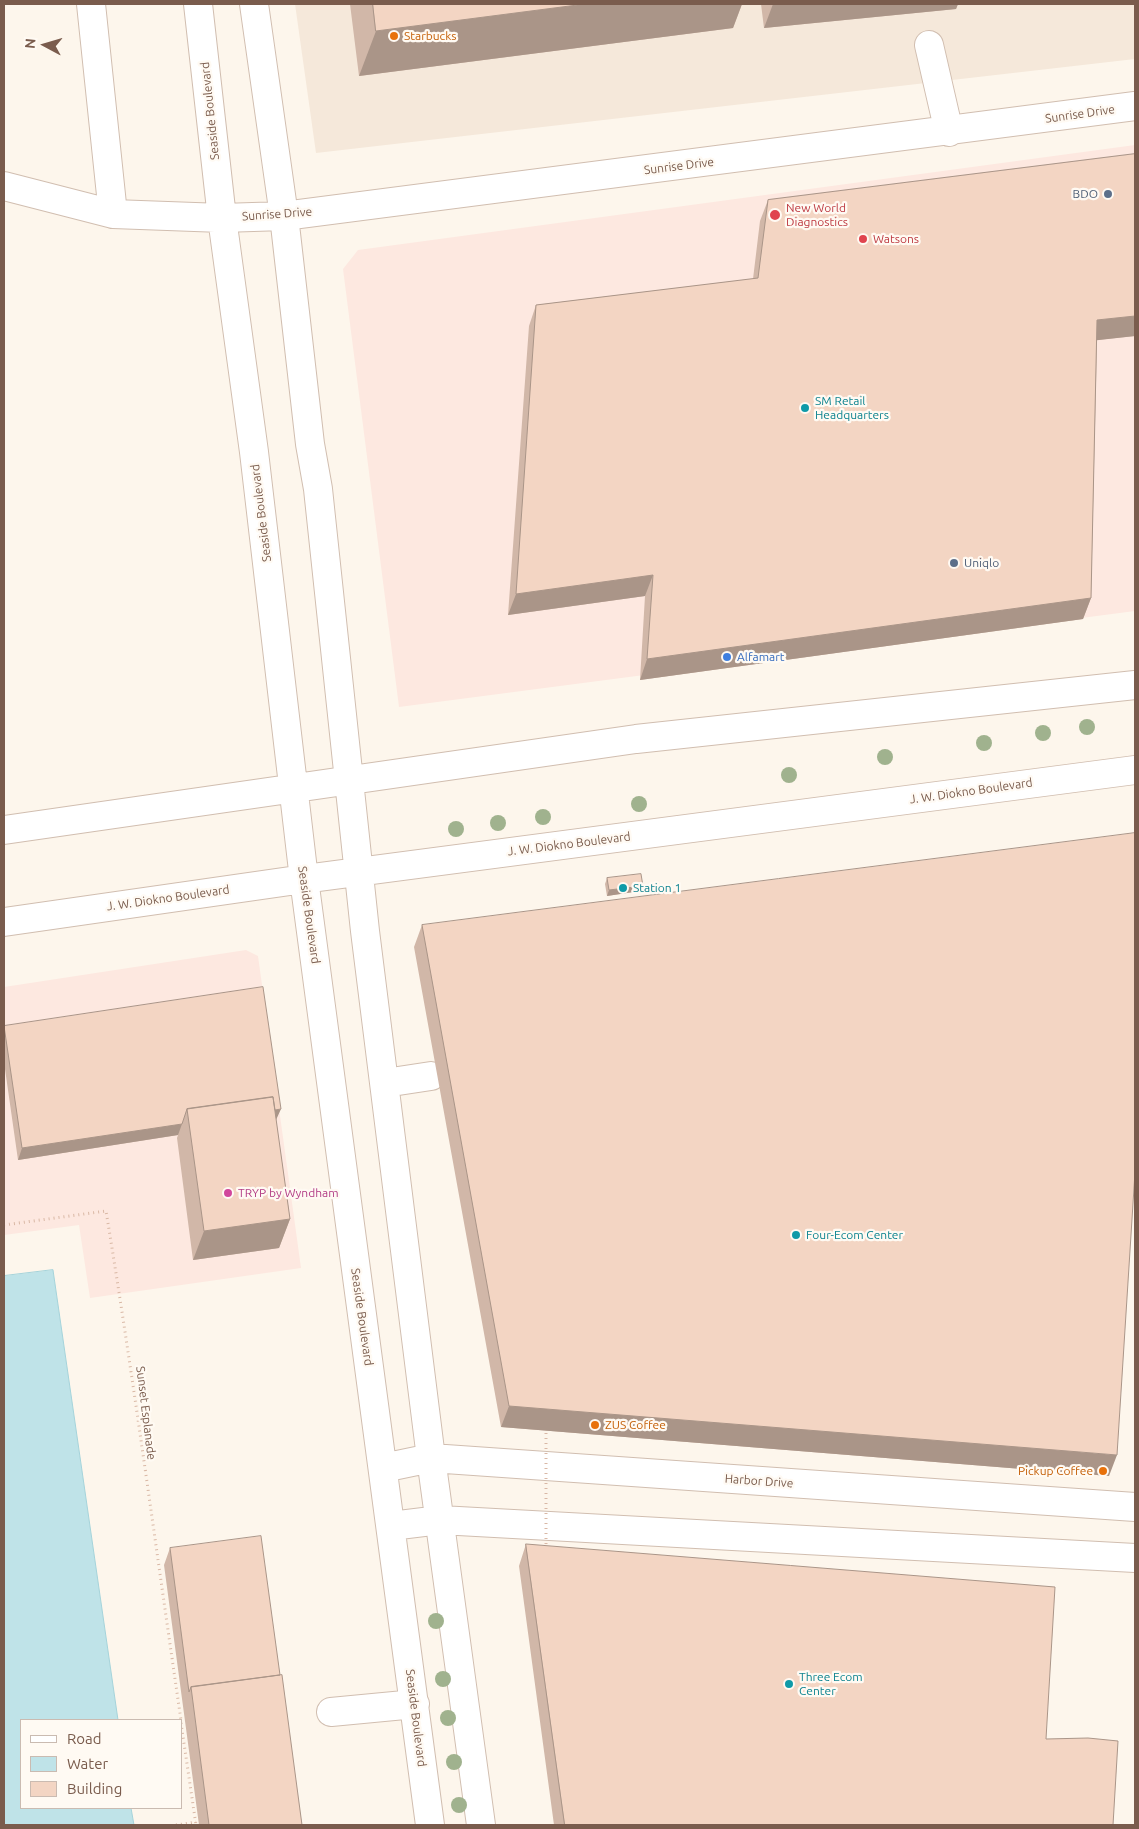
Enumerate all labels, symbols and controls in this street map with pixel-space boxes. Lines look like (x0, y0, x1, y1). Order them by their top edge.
north arrow (20, 20, 70, 70)
place label: Starbucks (404, 29, 456, 43)
marker: Starbucks (388, 30, 400, 42)
text: N (22, 37, 39, 49)
street label: Seaside Boulevard (198, 61, 222, 161)
street label: Sunrise Drive (1044, 102, 1116, 126)
street label: Sunrise Drive (643, 155, 715, 177)
place label: BDO (1073, 187, 1098, 201)
marker: BDO (1102, 188, 1114, 200)
place label: New World Diagnostics (786, 201, 848, 229)
street label: Sunrise Drive (241, 204, 313, 224)
marker: New World Diagnostics (768, 208, 782, 222)
place label: Watsons (873, 232, 919, 246)
marker: Watsons (857, 233, 869, 245)
place label: SM Retail Headquarters (815, 394, 889, 422)
marker: SM Retail Headquarters (799, 402, 811, 414)
street label: Seaside Boulevard (248, 463, 274, 563)
place label: Uniqlo (964, 556, 999, 570)
marker: Uniqlo (948, 557, 960, 569)
place label: Alfamart (737, 650, 784, 664)
marker: Alfamart (721, 651, 733, 663)
street label: J. W. Diokno Boulevard (909, 775, 1033, 807)
street label: J. W. Diokno Boulevard (507, 829, 631, 859)
street label: Seaside Boulevard (295, 865, 323, 965)
place label: Station 1 (633, 881, 681, 895)
street label: J. W. Diokno Boulevard (106, 882, 230, 914)
marker: Station 1 (617, 882, 629, 894)
place label: TRYP by Wyndham (238, 1186, 339, 1200)
marker: TRYP by Wyndham (222, 1187, 234, 1199)
place label: Four-Ecom Center (806, 1228, 903, 1242)
marker: Four-Ecom Center (790, 1229, 802, 1241)
street label: Seaside Boulevard (348, 1267, 376, 1367)
street label: Sunset Esplanade (133, 1365, 159, 1461)
place label: ZUS Coffee (605, 1418, 666, 1432)
marker: ZUS Coffee (589, 1419, 601, 1431)
place label: Pickup Coffee (1018, 1464, 1093, 1478)
marker: Pickup Coffee (1097, 1465, 1109, 1477)
street label: Harbor Drive (724, 1471, 794, 1491)
street label: Seaside Boulevard (403, 1668, 429, 1768)
place label: Three Ecom Center (799, 1670, 863, 1698)
marker: Three Ecom Center (783, 1678, 795, 1690)
legend (20, 1719, 182, 1809)
text: Road (67, 1730, 102, 1747)
text: Water (67, 1755, 108, 1772)
text: Building (67, 1780, 122, 1797)

